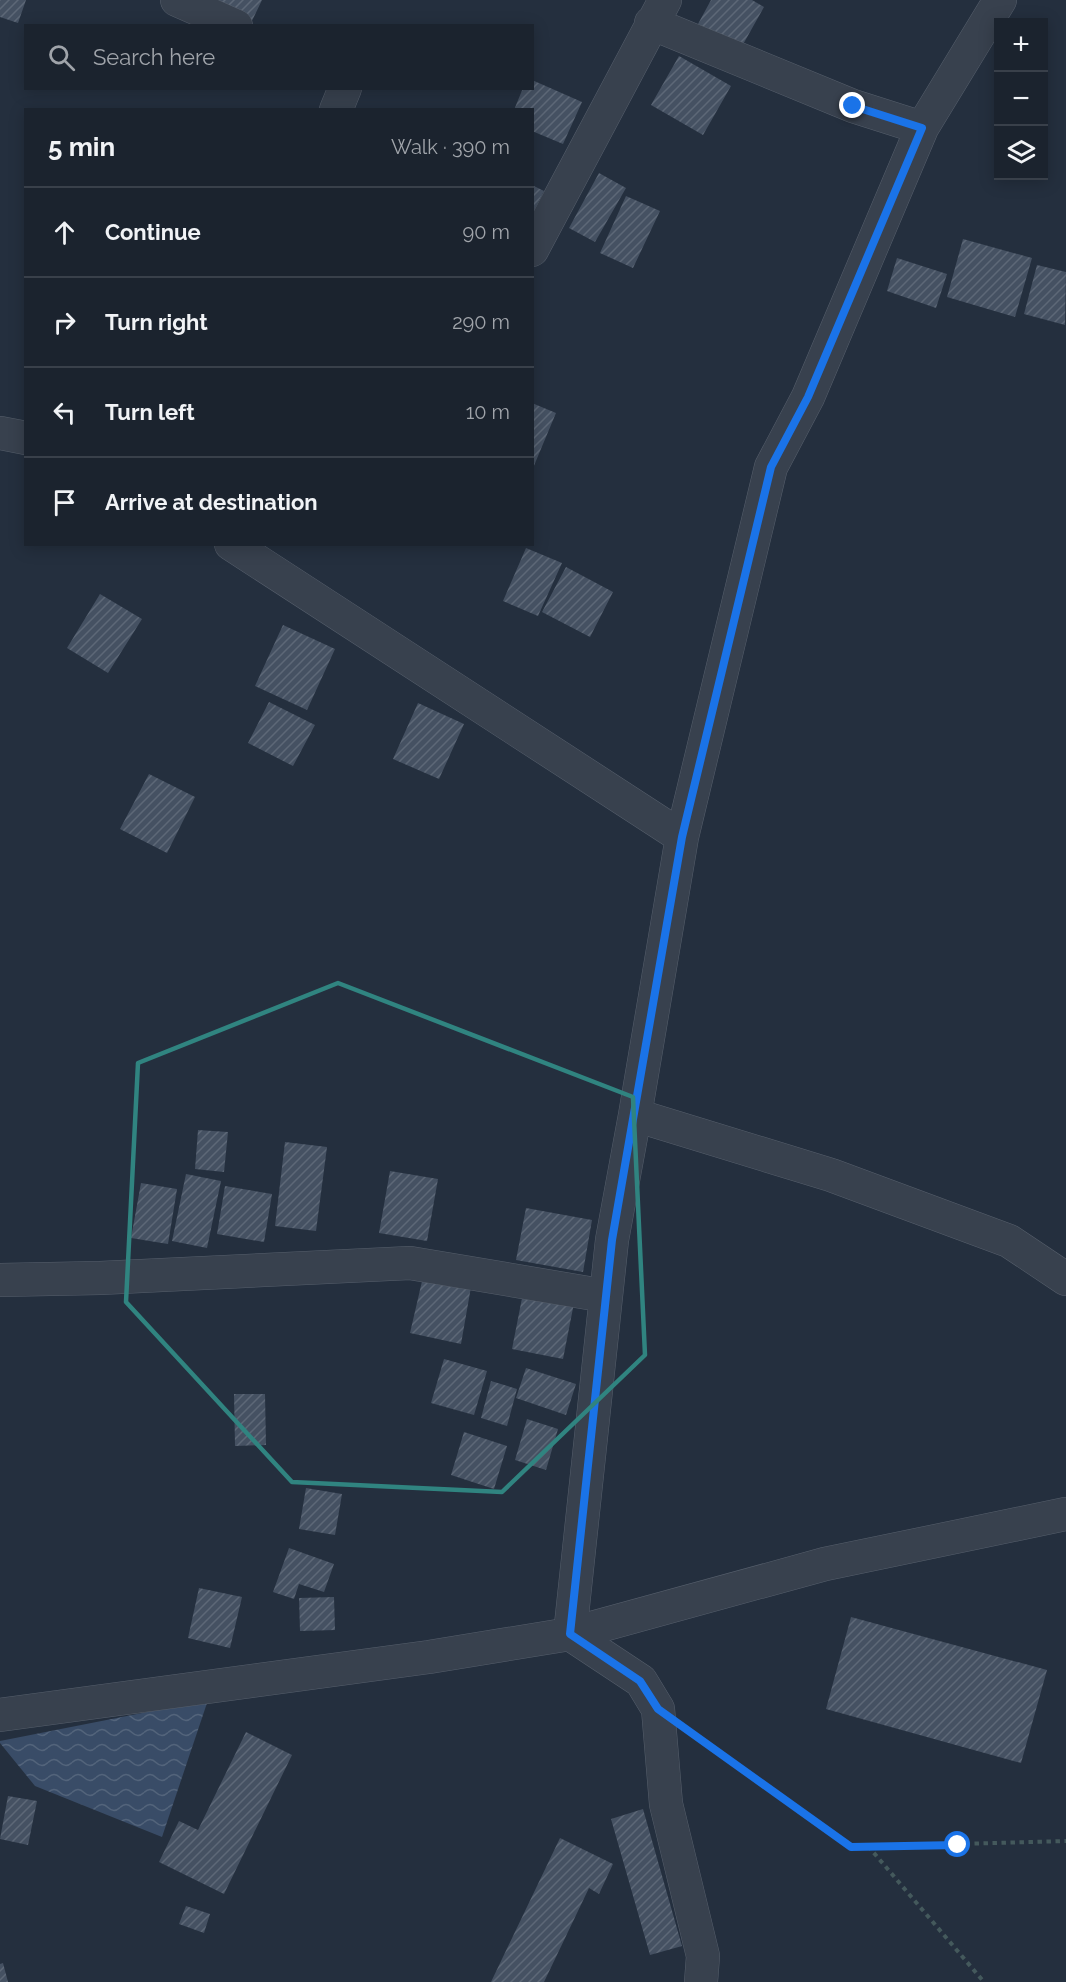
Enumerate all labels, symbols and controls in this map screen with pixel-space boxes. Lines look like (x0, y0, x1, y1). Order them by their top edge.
map controls (994, 18, 1048, 180)
button: + (994, 18, 1048, 72)
search box (24, 24, 534, 90)
icon: search (45, 41, 78, 74)
text: Search here (93, 44, 215, 70)
button: − (994, 72, 1048, 126)
route end (839, 92, 865, 118)
button: layers (994, 126, 1048, 180)
text: 5 min (48, 132, 115, 162)
text: Walk · 390 m (391, 135, 510, 159)
icon: ahead (48, 216, 81, 249)
text: Continue (105, 219, 201, 245)
text: 90 m (463, 220, 510, 244)
icon: right (48, 306, 81, 339)
text: Turn right (105, 309, 208, 335)
text: 290 m (452, 310, 510, 334)
icon: left (48, 396, 81, 429)
text: Turn left (105, 399, 195, 425)
text: 10 m (466, 400, 510, 424)
icon: arrive (48, 486, 81, 519)
text: Arrive at destination (105, 489, 318, 515)
route start (944, 1831, 970, 1857)

